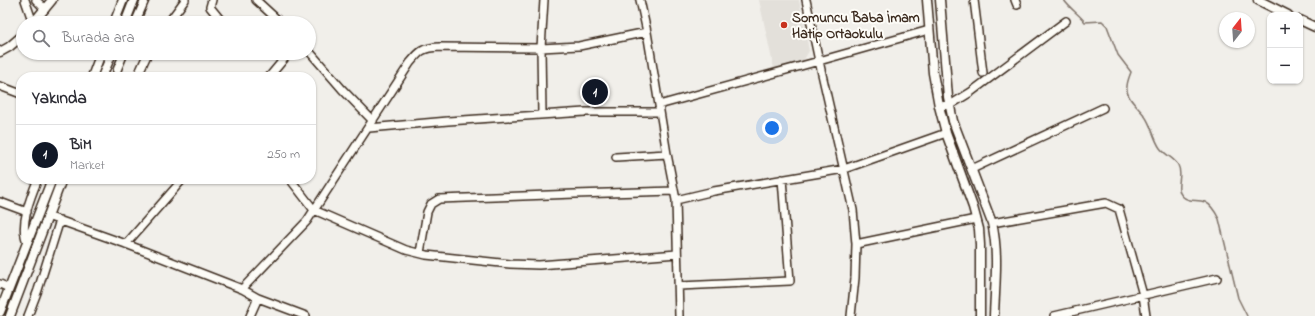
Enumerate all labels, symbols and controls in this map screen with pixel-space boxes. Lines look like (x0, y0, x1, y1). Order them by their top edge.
place label: Somuncu Baba İmam Hatip Ortaokulu (792, 8, 920, 45)
north arrow (1219, 12, 1255, 48)
map controls (1267, 12, 1303, 84)
button: + (1267, 12, 1303, 48)
search box (16, 16, 316, 60)
marker: Somuncu Baba İmam Hatip Ortaokulu (779, 20, 789, 30)
icon: search (30, 27, 52, 49)
text: Burada ara (62, 27, 135, 49)
button: − (1267, 48, 1303, 84)
pin: 1 (582, 77, 608, 107)
text: Yakında (32, 86, 87, 111)
your location (762, 118, 782, 138)
text: BiM (70, 134, 92, 156)
text: 1 (43, 145, 47, 164)
text: 250 m (267, 145, 300, 164)
text: Market (70, 156, 105, 175)

